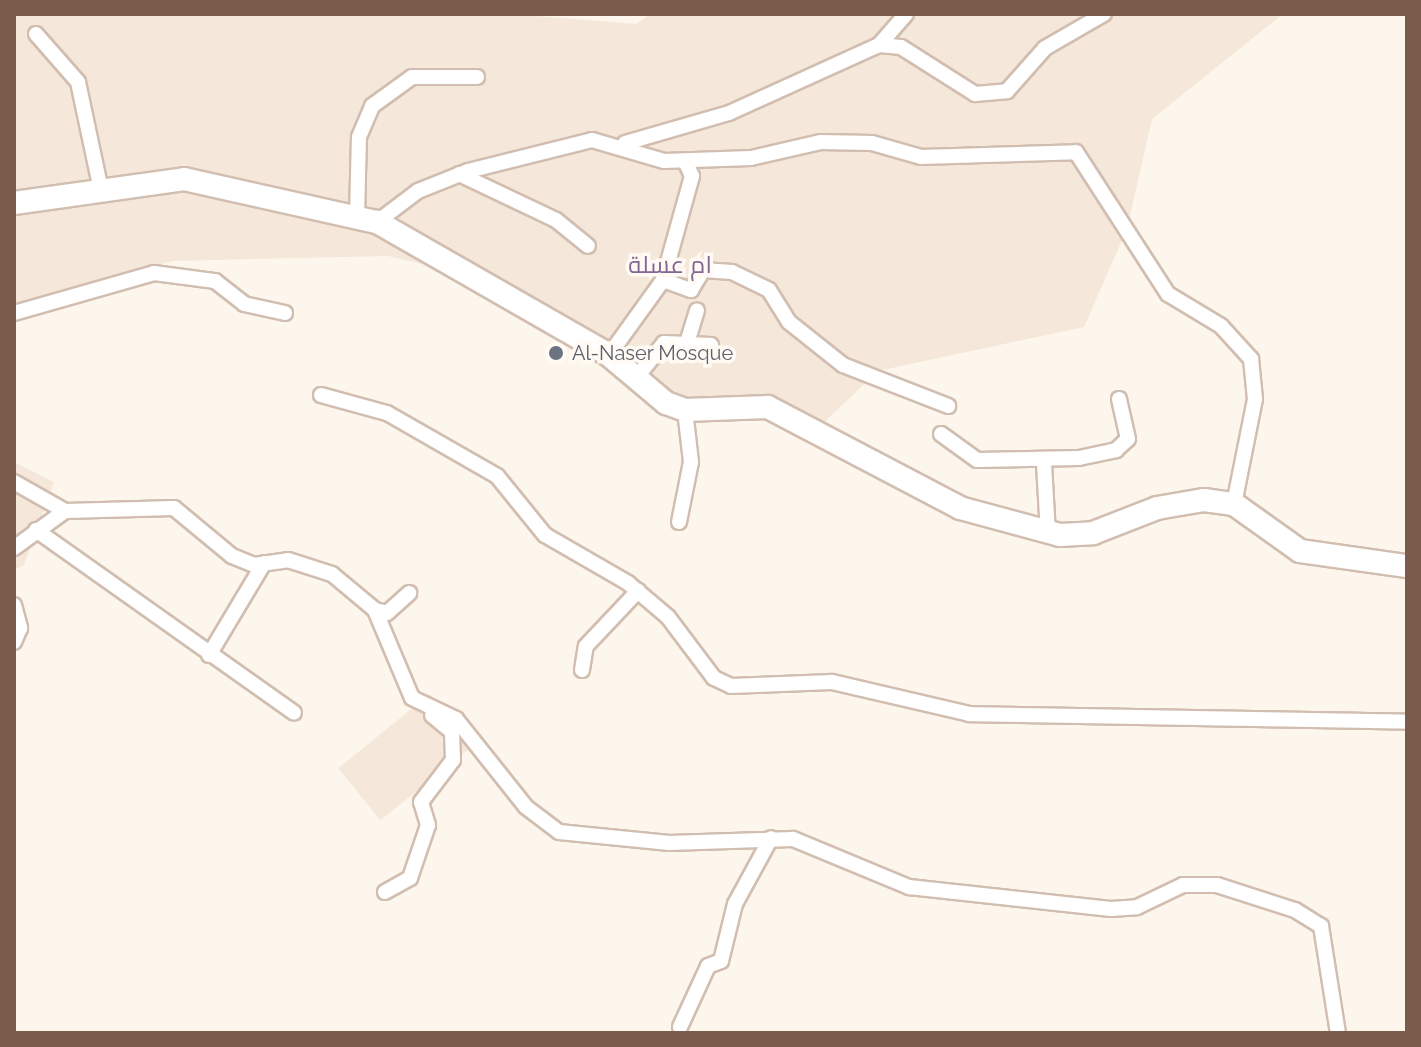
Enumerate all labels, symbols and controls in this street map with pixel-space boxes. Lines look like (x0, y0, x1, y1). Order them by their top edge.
district label: ام عسلة (628, 251, 712, 279)
place label: Al-Naser Mosque (572, 341, 734, 365)
marker: Al-Naser Mosque (547, 344, 565, 362)

